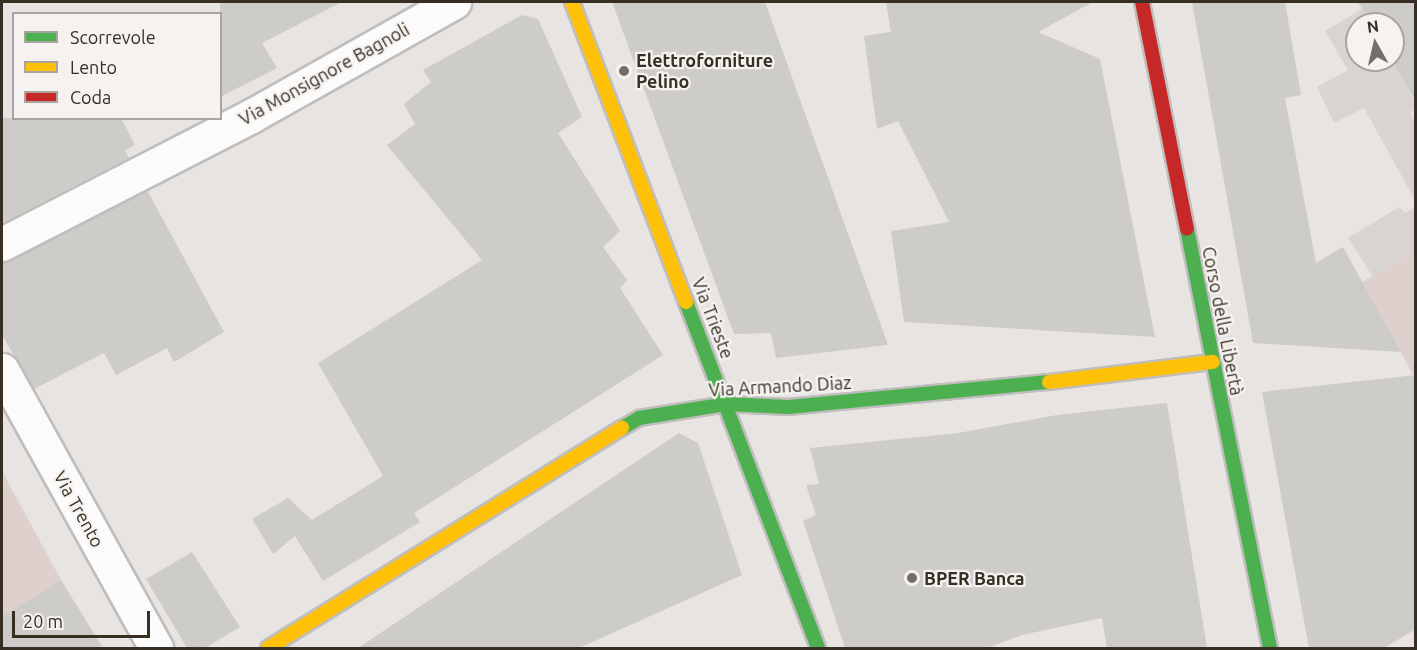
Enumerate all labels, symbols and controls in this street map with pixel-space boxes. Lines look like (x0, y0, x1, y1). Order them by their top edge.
legend (12, 12, 222, 120)
north arrow (1345, 12, 1405, 72)
text: N (1366, 16, 1380, 36)
street label: Via Monsignore Bagnoli (235, 18, 413, 130)
text: Scorrevole (70, 27, 156, 47)
place label: Elettroforniture Pelino (636, 50, 773, 92)
text: Lento (70, 57, 117, 77)
marker: Elettroforniture Pelino (617, 64, 631, 78)
text: Coda (70, 87, 111, 107)
street label: Corso della Libertà (1198, 245, 1248, 397)
street label: Via Trieste (688, 274, 738, 362)
street label: Via Armando Diaz (708, 371, 852, 401)
street label: Via Trento (49, 467, 109, 551)
place label: BPER Banca (924, 567, 1025, 589)
marker: BPER Banca (905, 571, 919, 585)
scale bar (15, 599, 153, 637)
text: 20 m (23, 611, 63, 631)

